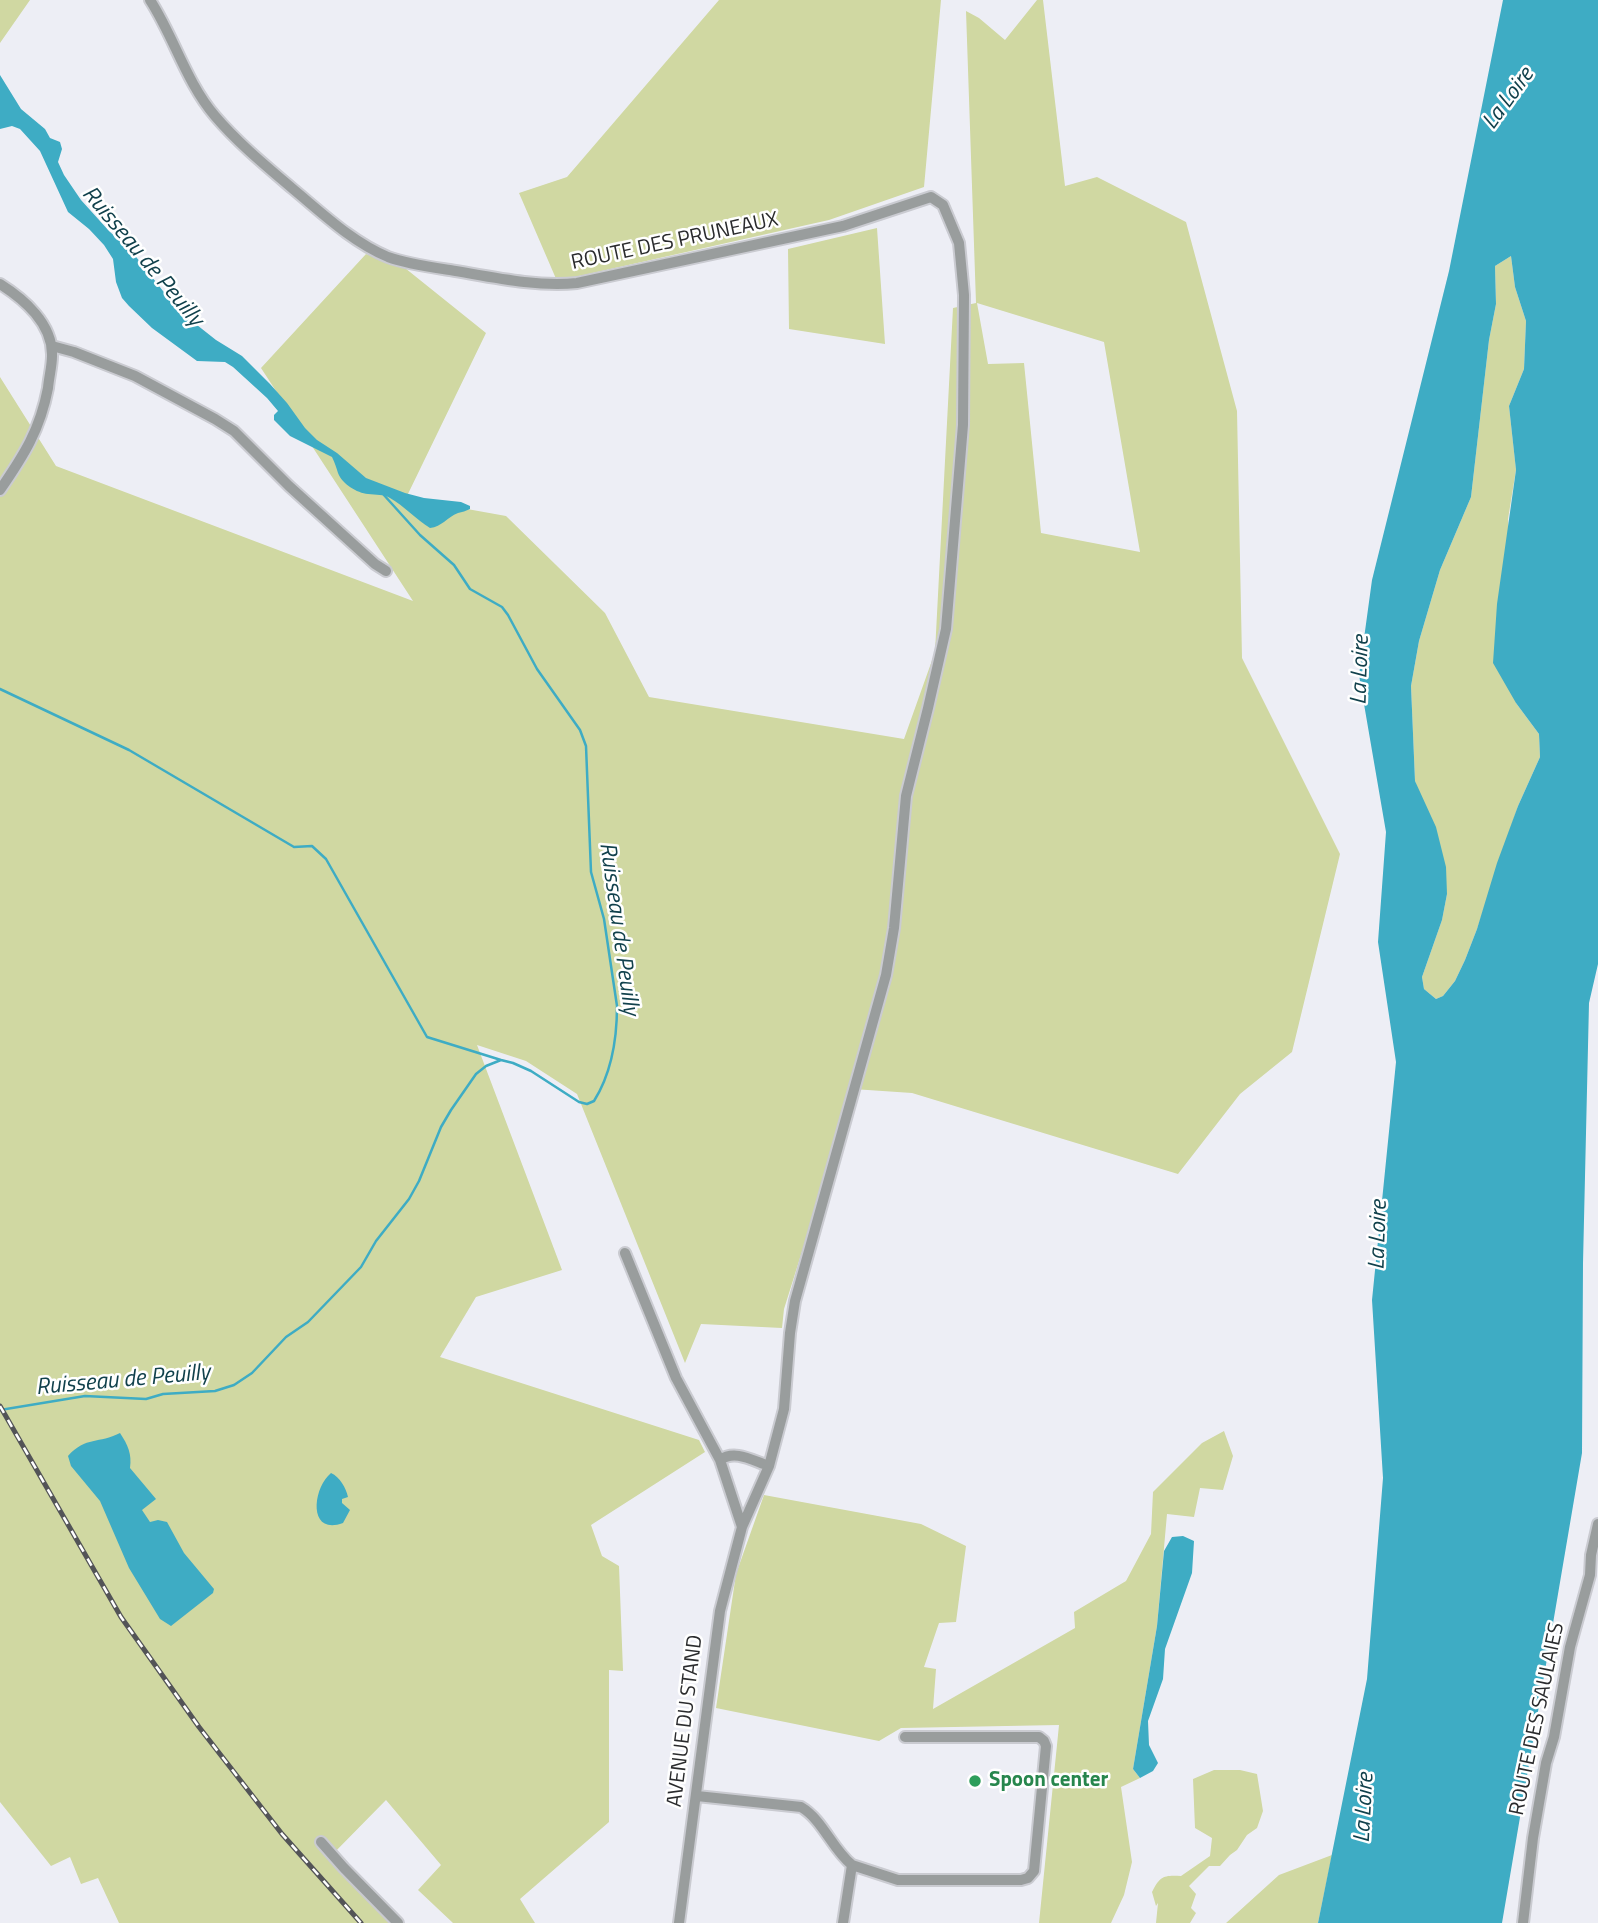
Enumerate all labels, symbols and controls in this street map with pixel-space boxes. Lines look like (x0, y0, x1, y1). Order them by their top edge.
water label: La Loire (1477, 63, 1541, 135)
water label: Ruisseau de Peuilly (75, 181, 209, 333)
street label: ROUTE DES PRUNEAUX (569, 208, 781, 276)
water label: La Loire (1346, 635, 1376, 705)
water label: Ruisseau de Peuilly (592, 841, 644, 1017)
water label: La Loire (1364, 1200, 1394, 1270)
water label: Ruisseau de Peuilly (35, 1360, 211, 1402)
street label: ROUTE DES SAULAIES (1505, 1620, 1571, 1818)
street label: AVENUE DU STAND (663, 1634, 709, 1808)
place label: Spoon center (989, 1768, 1108, 1794)
water label: La Loire (1349, 1772, 1381, 1844)
marker: Spoon center (967, 1773, 983, 1789)

